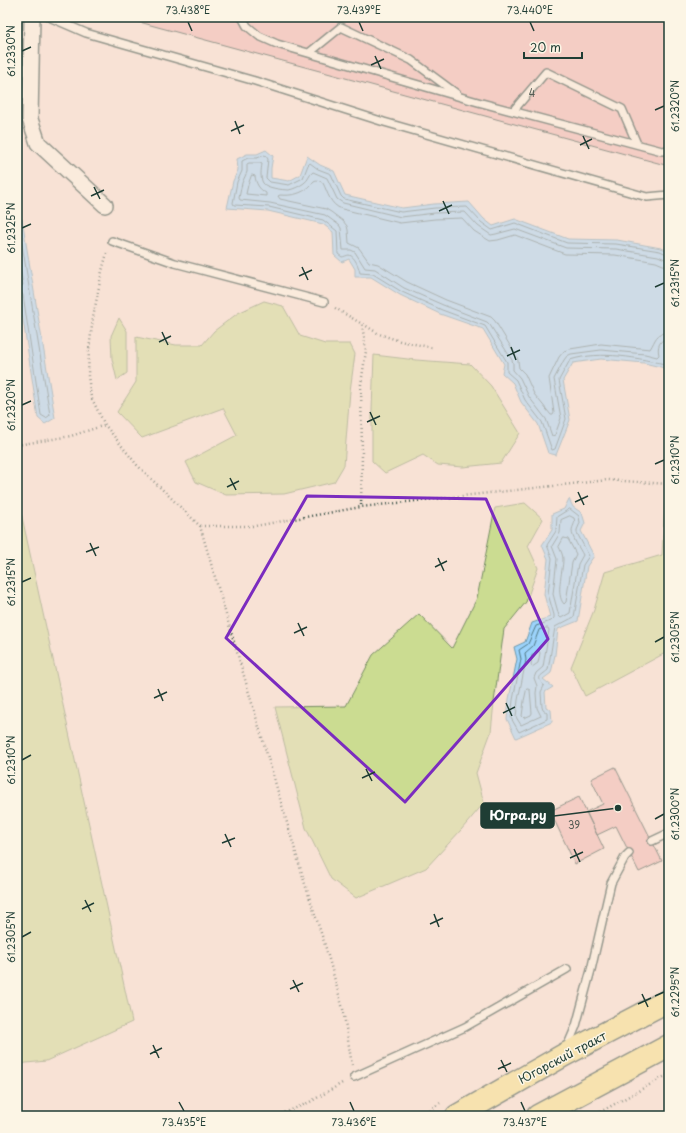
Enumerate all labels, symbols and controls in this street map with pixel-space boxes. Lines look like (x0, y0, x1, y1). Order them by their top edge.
text: 73.438°E (166, 2, 210, 17)
text: 73.439°E (337, 2, 381, 17)
text: 73.440°E (507, 2, 553, 17)
text: 61.2330°N (3, 25, 18, 77)
scale bar (524, 34, 582, 60)
text: 20 m (530, 38, 561, 56)
text: 61.2320°N (667, 80, 682, 132)
house number: 4 (529, 85, 536, 100)
text: 61.2325°N (3, 202, 18, 253)
text: 61.2315°N (667, 259, 682, 307)
text: 61.2320°N (3, 379, 18, 431)
text: 61.2310°N (667, 435, 682, 485)
text: 61.2315°N (3, 558, 18, 606)
text: 61.2305°N (667, 611, 682, 663)
text: 61.2310°N (3, 735, 18, 785)
text: 61.2300°N (667, 787, 682, 840)
callout: Югра.ру (481, 803, 554, 828)
text: Югра.ру (489, 805, 547, 824)
house number: 39 (568, 817, 580, 832)
text: 61.2305°N (3, 911, 18, 963)
text: 61.2295°N (667, 967, 682, 1017)
street label: Югорский тракт (515, 1026, 609, 1088)
text: 73.435°E (162, 1114, 206, 1129)
text: 73.436°E (331, 1114, 377, 1129)
text: 73.437°E (503, 1114, 547, 1129)

